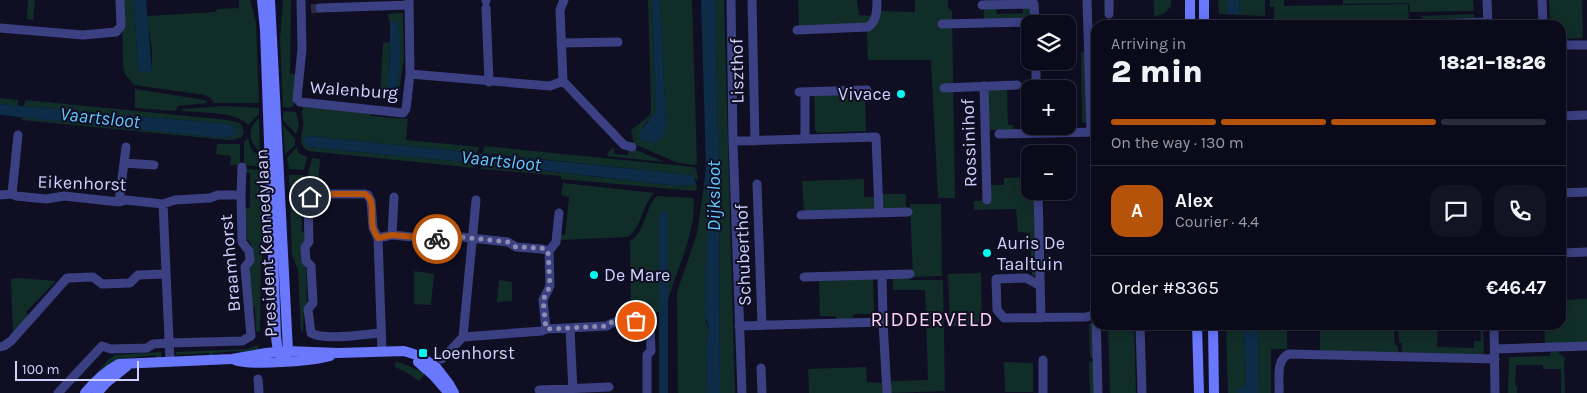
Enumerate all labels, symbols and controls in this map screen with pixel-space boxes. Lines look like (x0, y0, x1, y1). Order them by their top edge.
map controls (1021, 15, 1076, 200)
button: layers (1021, 15, 1076, 70)
text: Arriving in (1111, 34, 1186, 53)
street label: Liszthof (725, 37, 749, 104)
text: 18:21–18:26 (1439, 52, 1546, 74)
text: 2 min (1111, 53, 1203, 90)
street label: Walenburg (309, 76, 399, 104)
button: + (1021, 80, 1076, 135)
place label: Vivace (838, 83, 891, 105)
marker: Vivace (895, 88, 907, 100)
street label: Rossinihof (956, 98, 982, 187)
water label: Vaartsloot (59, 103, 141, 133)
text: On the way · 130 m (1111, 133, 1244, 152)
button: − (1021, 145, 1076, 200)
water label: Vaartsloot (460, 146, 542, 176)
street label: President Kennedylaan (250, 148, 282, 338)
water label: Dijksloot (703, 160, 725, 231)
street label: Eikenhorst (37, 170, 127, 196)
pin (289, 176, 331, 218)
icon: home (296, 183, 324, 211)
button: chat (1430, 185, 1482, 237)
button: phone (1494, 185, 1546, 237)
text: Alex (1175, 190, 1213, 212)
text: A (1131, 200, 1143, 222)
street label: Schuberthof (730, 203, 756, 306)
text: Courier · 4.4 (1175, 212, 1259, 231)
street label: Braamhorst (215, 213, 245, 313)
courier (412, 214, 462, 264)
icon: bike (423, 225, 451, 253)
place label: Auris De Taaltuin (997, 232, 1065, 275)
marker: Auris De Taaltuin (981, 247, 993, 259)
place label: De Mare (604, 264, 670, 286)
marker: De Mare (588, 269, 600, 281)
text: Order #8365 (1111, 277, 1219, 299)
text: €46.47 (1486, 277, 1546, 299)
pin (615, 300, 657, 342)
icon: bag (622, 307, 650, 335)
district label: RIDDERVELD (871, 308, 993, 331)
place label: Loenhorst (433, 342, 515, 364)
marker: Loenhorst (417, 347, 429, 359)
scale bar (15, 358, 139, 381)
text: 100 m (22, 361, 60, 378)

